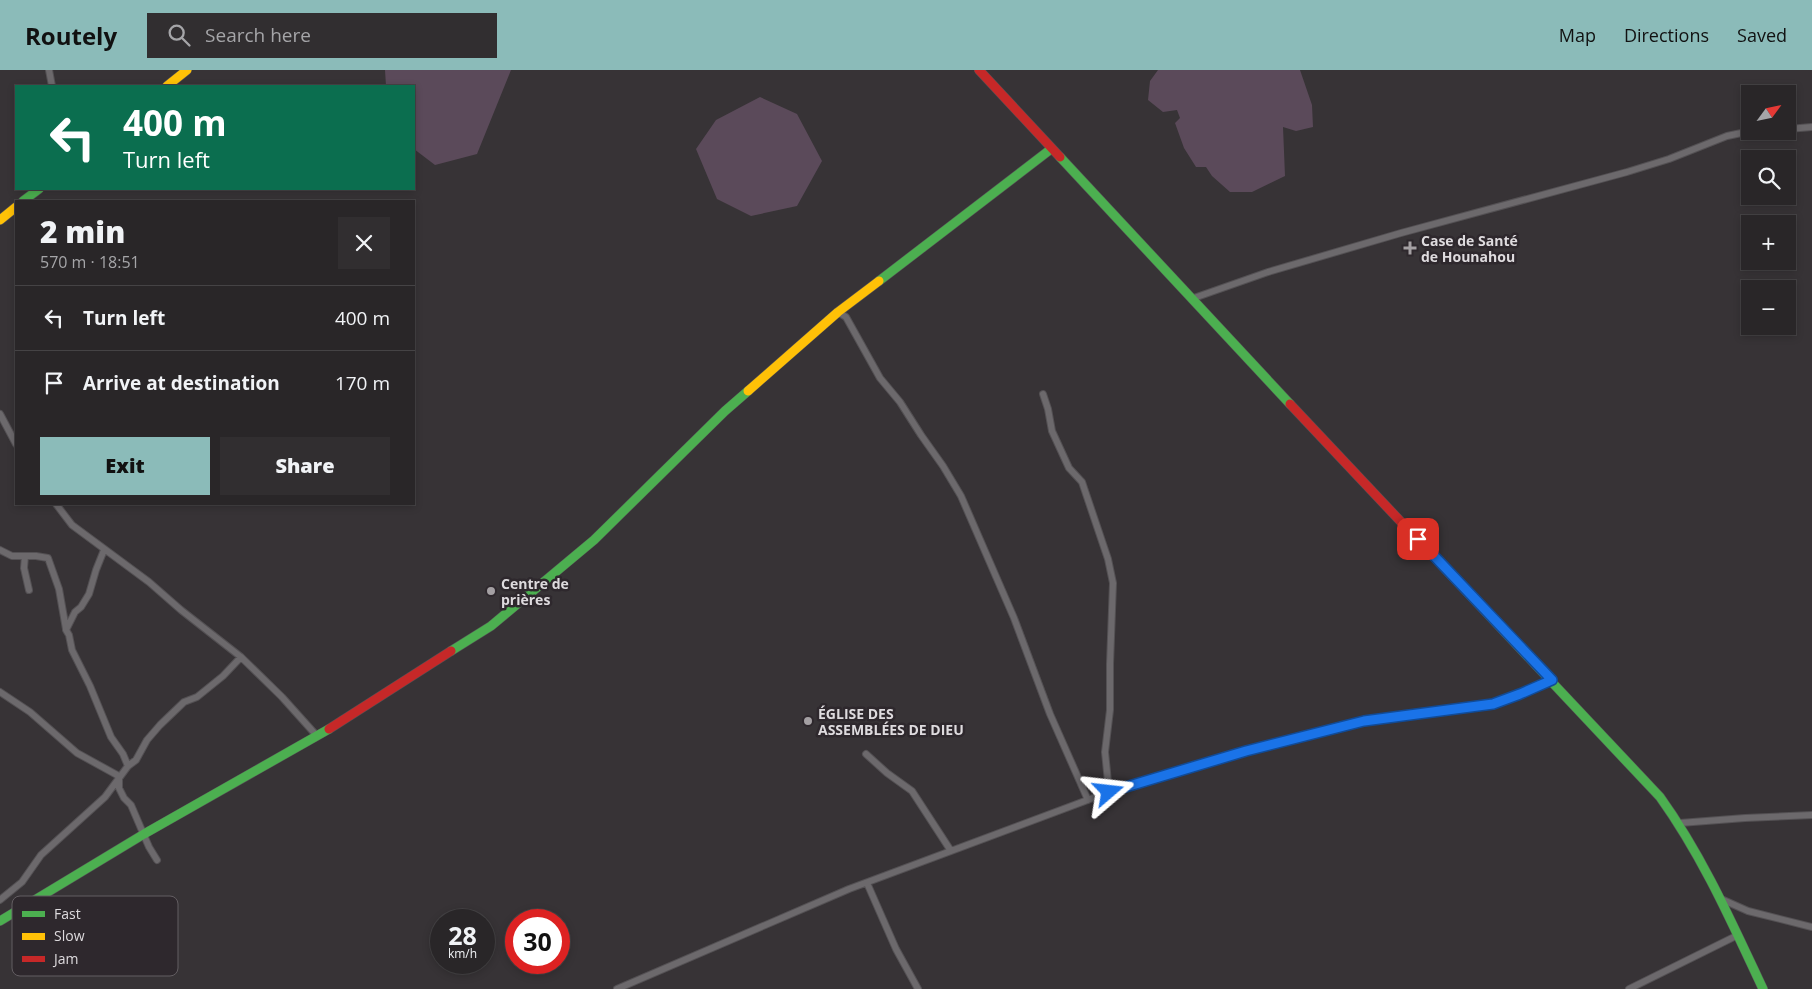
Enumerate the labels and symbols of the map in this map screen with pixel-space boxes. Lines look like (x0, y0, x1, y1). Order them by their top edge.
north arrow (1741, 85, 1796, 140)
place label: Case de Santé de Hounahou (1421, 231, 1518, 266)
marker: Case de Santé de Hounahou (1403, 241, 1417, 255)
pin (1397, 518, 1439, 560)
place label: Centre de prières (501, 574, 569, 609)
marker: Centre de prières (485, 585, 497, 597)
place label: ÉGLISE DES ASSEMBLÉES DE DIEU (818, 704, 964, 739)
marker: ÉGLISE DES ASSEMBLÉES DE DIEU (802, 715, 814, 727)
position arrow (1082, 765, 1134, 817)
legend (12, 896, 178, 976)
text: Fast (54, 904, 81, 923)
speed limit sign: 30 (505, 909, 570, 974)
text: Slow (54, 926, 85, 945)
text: Jam (52, 949, 79, 968)

